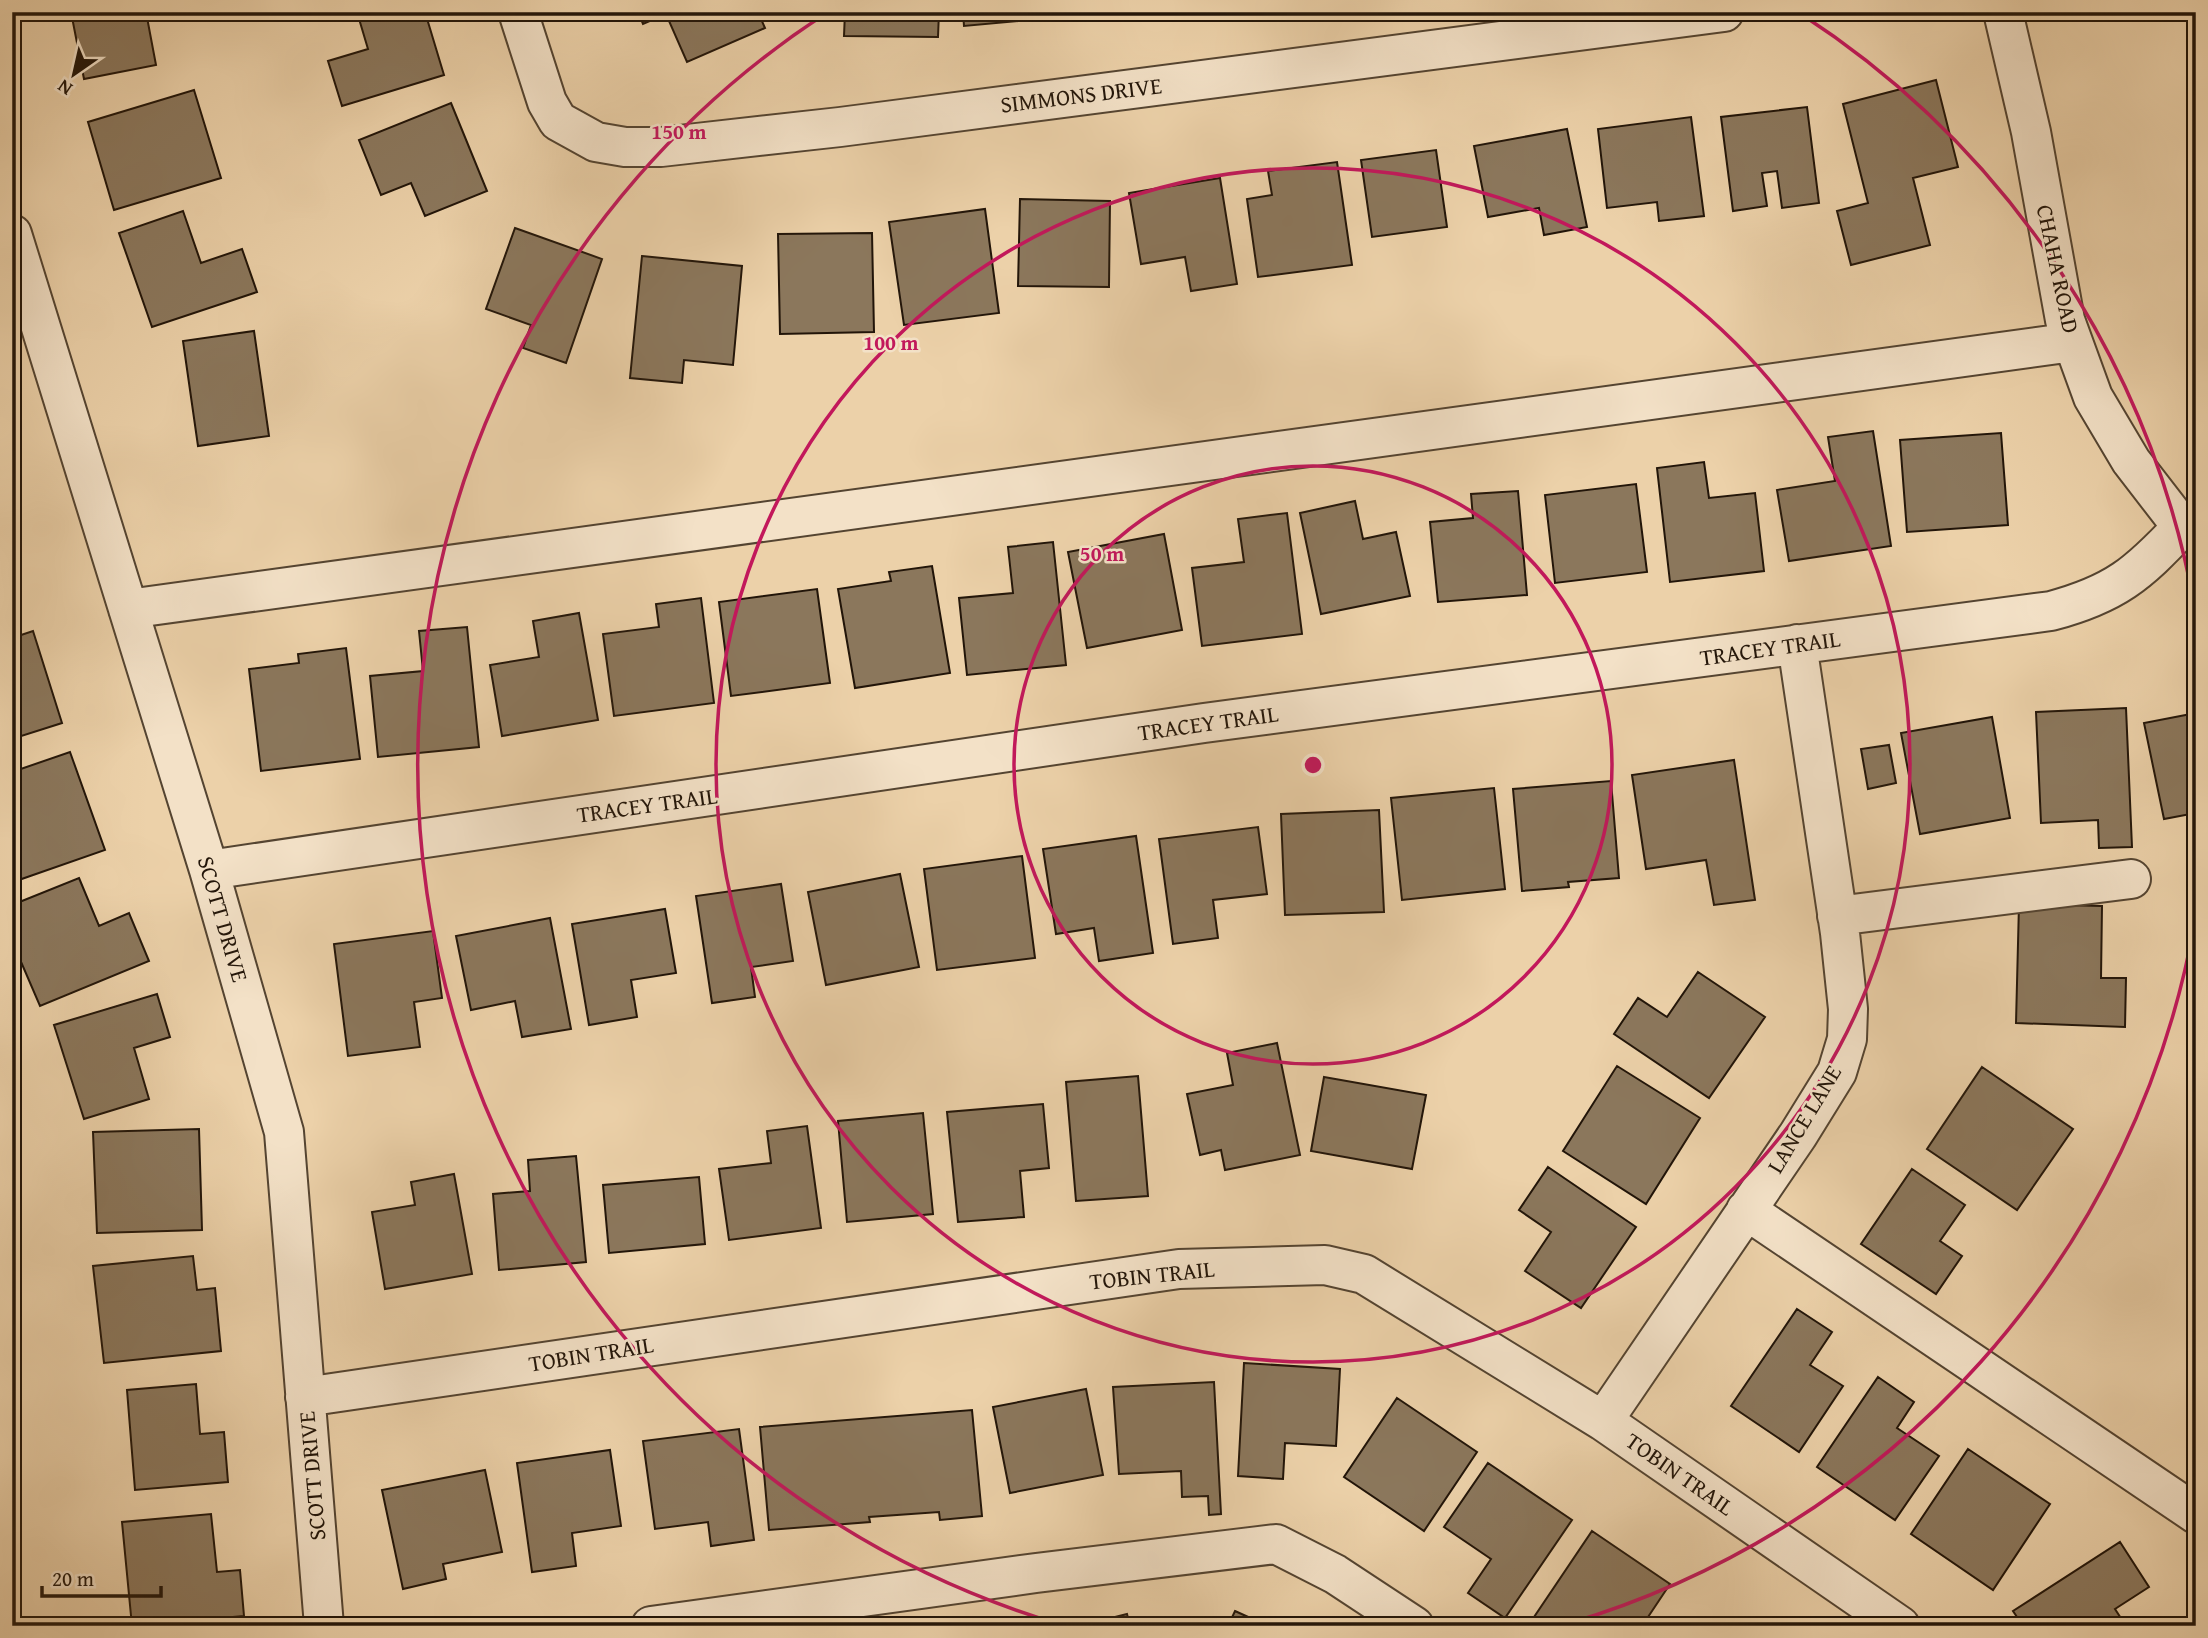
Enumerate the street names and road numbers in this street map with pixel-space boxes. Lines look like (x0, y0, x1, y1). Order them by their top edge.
street label: SIMMONS DRIVE (998, 68, 1164, 121)
street label: CHAHA ROAD (2029, 202, 2088, 336)
street label: TRACEY TRAIL (1698, 621, 1842, 674)
street label: TRACEY TRAIL (1136, 696, 1280, 749)
street label: TRACEY TRAIL (575, 778, 719, 831)
street label: SCOTT DRIVE (190, 852, 257, 986)
street label: LANCE LANE (1758, 1058, 1849, 1179)
street label: TOBIN TRAIL (1088, 1252, 1216, 1297)
street label: TOBIN TRAIL (526, 1327, 655, 1380)
street label: SCOTT DRIVE (289, 1410, 334, 1542)
street label: TOBIN TRAIL (1619, 1424, 1741, 1523)

